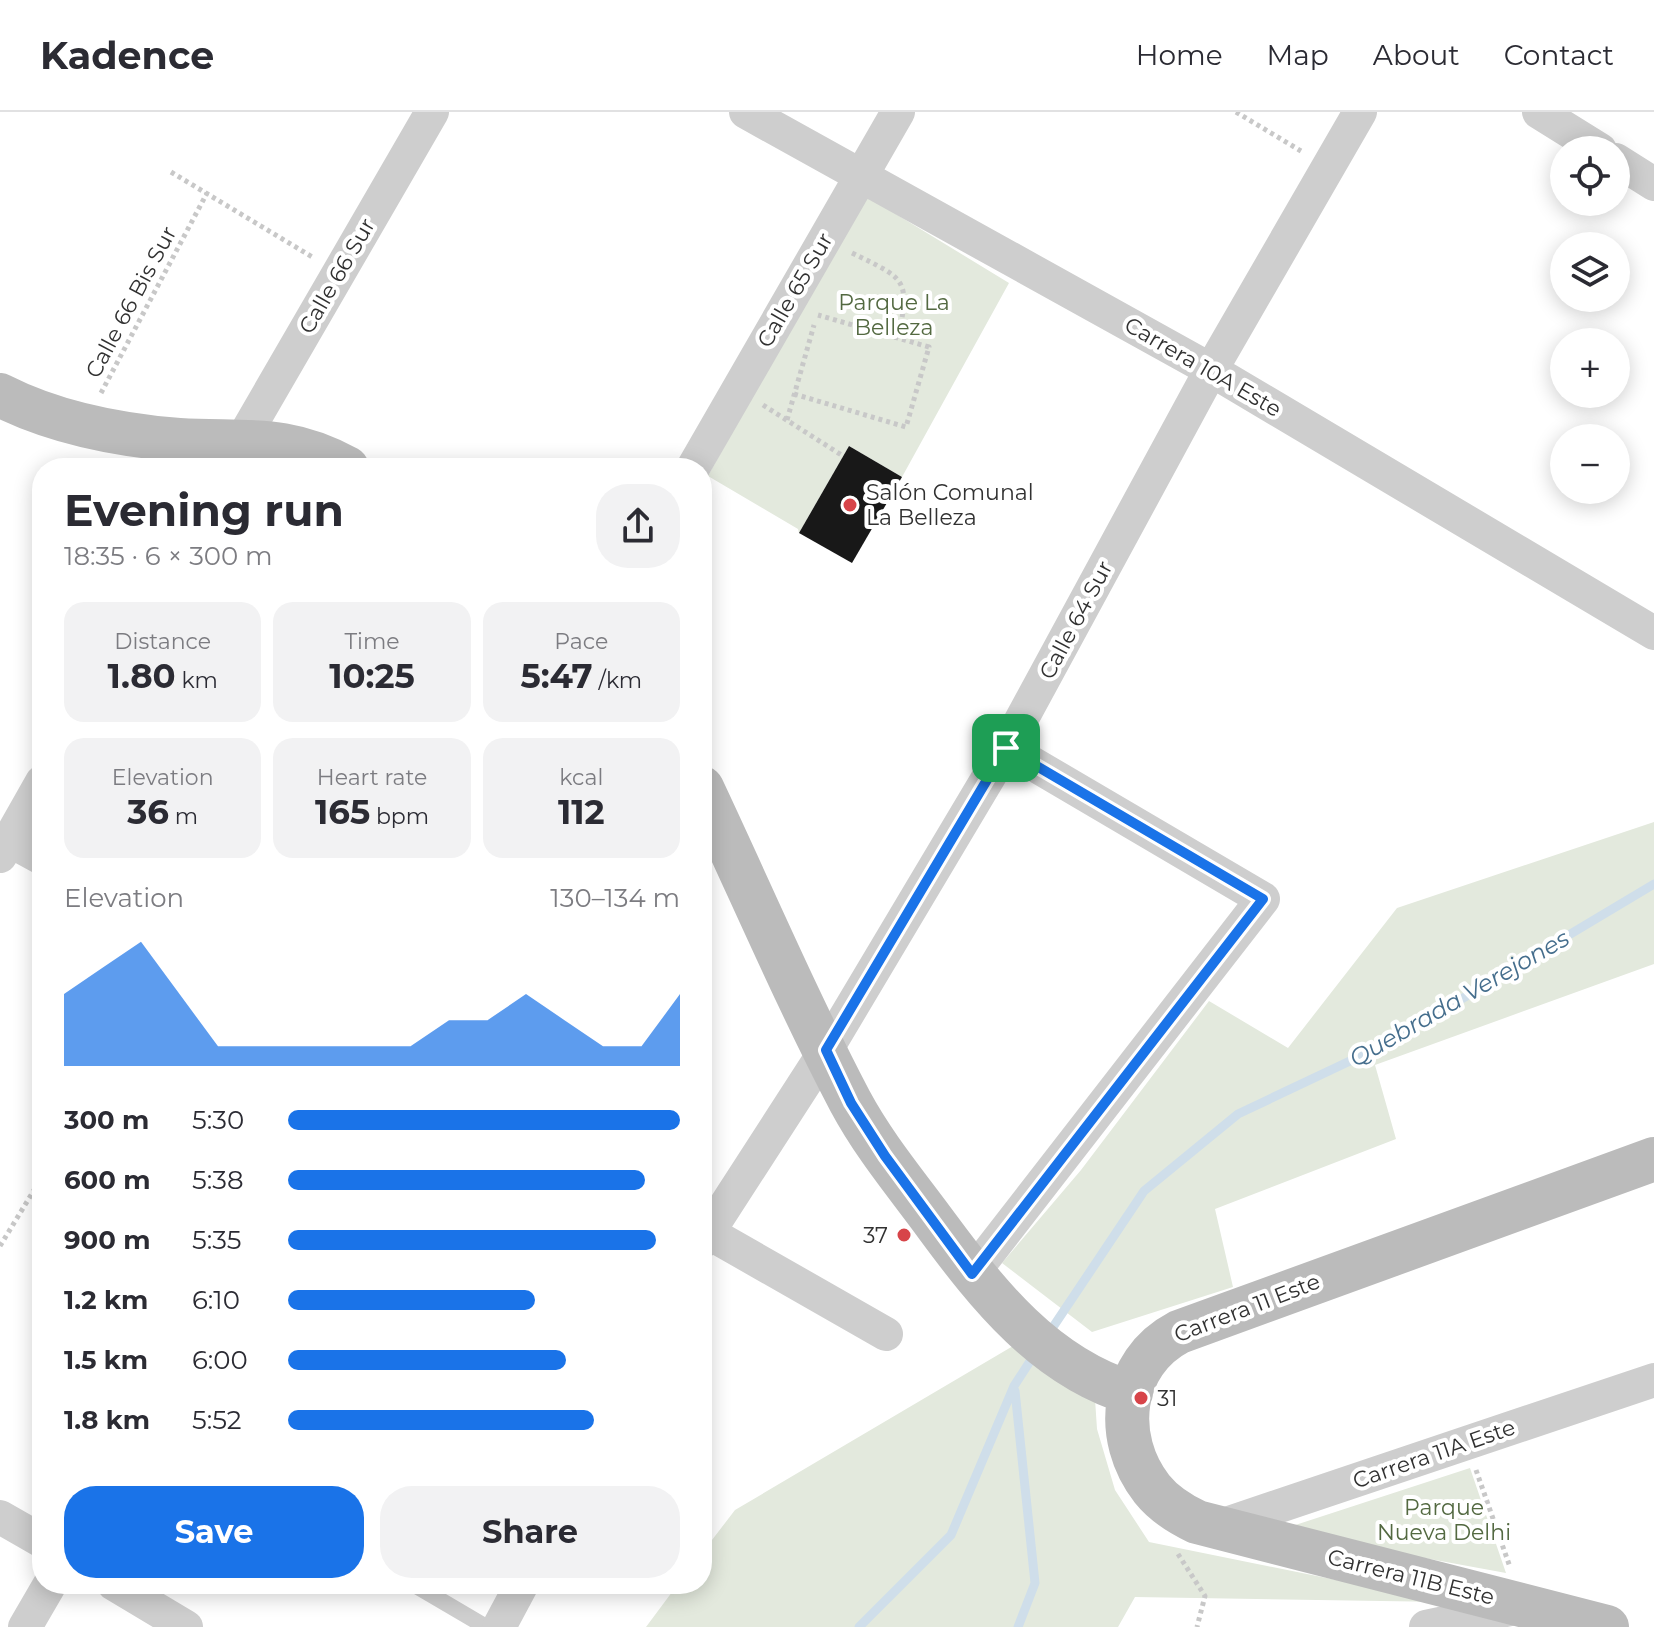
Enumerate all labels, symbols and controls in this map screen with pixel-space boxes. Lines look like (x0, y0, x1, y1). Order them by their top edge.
text: Kadence (40, 32, 214, 79)
text: Home (1136, 38, 1223, 72)
text: Map (1267, 38, 1329, 72)
text: About (1373, 38, 1460, 72)
text: Contact (1504, 38, 1614, 72)
map controls (1550, 136, 1630, 504)
button: locate (1550, 136, 1630, 216)
street label: Calle 66 Sur (293, 213, 381, 339)
street label: Calle 66 Bis Sur (80, 221, 182, 383)
street label: Calle 65 Sur (751, 228, 839, 352)
button: layers (1550, 232, 1630, 312)
park label: Parque La Belleza (838, 289, 950, 341)
street label: Carrera 10A Este (1120, 311, 1286, 423)
button: + (1550, 328, 1630, 408)
button: − (1550, 424, 1630, 504)
place label: Salón Comunal La Belleza (866, 479, 1034, 531)
text: Evening run (64, 483, 344, 537)
button: share (596, 484, 680, 568)
marker: Salón Comunal La Belleza (841, 496, 859, 514)
text: 18:35 · 6 × 300 m (64, 540, 273, 572)
street label: Calle 64 Sur (1034, 556, 1118, 684)
text: Distance (114, 628, 211, 655)
text: Time (344, 628, 400, 655)
text: Pace (554, 628, 608, 655)
text: 1.80 (108, 655, 176, 697)
text: 10:25 (329, 655, 415, 697)
text: 5:47 (520, 655, 593, 697)
text: km (176, 667, 218, 694)
text: /km (593, 667, 642, 694)
pin (972, 714, 1040, 782)
icon: arrive (984, 726, 1028, 770)
text: Elevation (112, 764, 214, 791)
text: Heart rate (317, 764, 427, 791)
text: kcal (559, 764, 603, 791)
text: 36 (127, 791, 169, 833)
text: 165 (315, 791, 370, 833)
text: 112 (558, 791, 605, 833)
text: m (169, 803, 198, 830)
text: bpm (370, 803, 429, 830)
text: Elevation (64, 882, 184, 914)
text: 130–134 m (550, 882, 680, 914)
water label: Quebrada Verejones (1344, 923, 1574, 1073)
text: 300 m (64, 1104, 149, 1136)
text: 5:30 (192, 1104, 244, 1136)
text: 600 m (64, 1164, 151, 1196)
text: 5:38 (192, 1164, 243, 1196)
place label: 37 (863, 1222, 888, 1249)
text: 900 m (64, 1224, 151, 1256)
text: 5:35 (192, 1224, 241, 1256)
marker: 37 (895, 1226, 913, 1244)
street label: Carrera 11 Este (1170, 1268, 1324, 1348)
text: 1.2 km (64, 1284, 148, 1316)
text: 6:10 (192, 1284, 240, 1316)
text: 1.5 km (64, 1344, 148, 1376)
text: 6:00 (192, 1344, 248, 1376)
place label: 31 (1157, 1385, 1177, 1412)
marker: 31 (1132, 1389, 1150, 1407)
text: 1.8 km (64, 1404, 150, 1436)
text: 5:52 (192, 1404, 242, 1436)
street label: Carrera 11A Este (1349, 1414, 1519, 1494)
button: Save (64, 1486, 364, 1578)
button: Share (380, 1486, 680, 1578)
park label: Parque Nueva Delhi (1377, 1494, 1511, 1546)
street label: Carrera 11B Este (1325, 1543, 1497, 1611)

